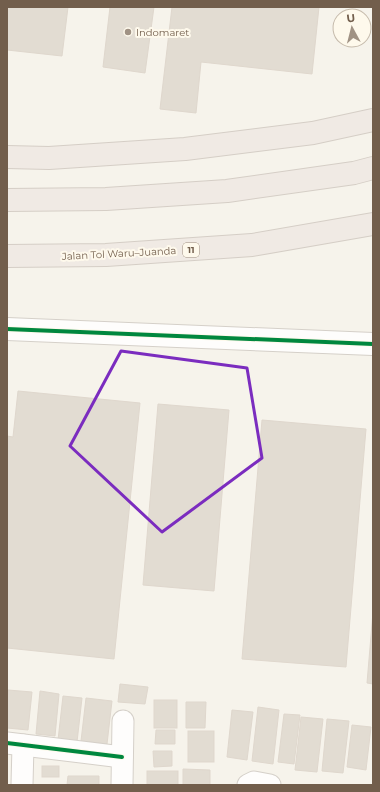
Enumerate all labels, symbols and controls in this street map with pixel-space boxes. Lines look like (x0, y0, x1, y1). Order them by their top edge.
north arrow (332, 8, 372, 48)
text: U (346, 11, 356, 26)
place label: Indomaret (136, 26, 189, 39)
marker: Indomaret (123, 27, 133, 37)
road number: 11 (183, 243, 199, 257)
street label: Jalan Tol Waru–Juanda (60, 244, 177, 263)

